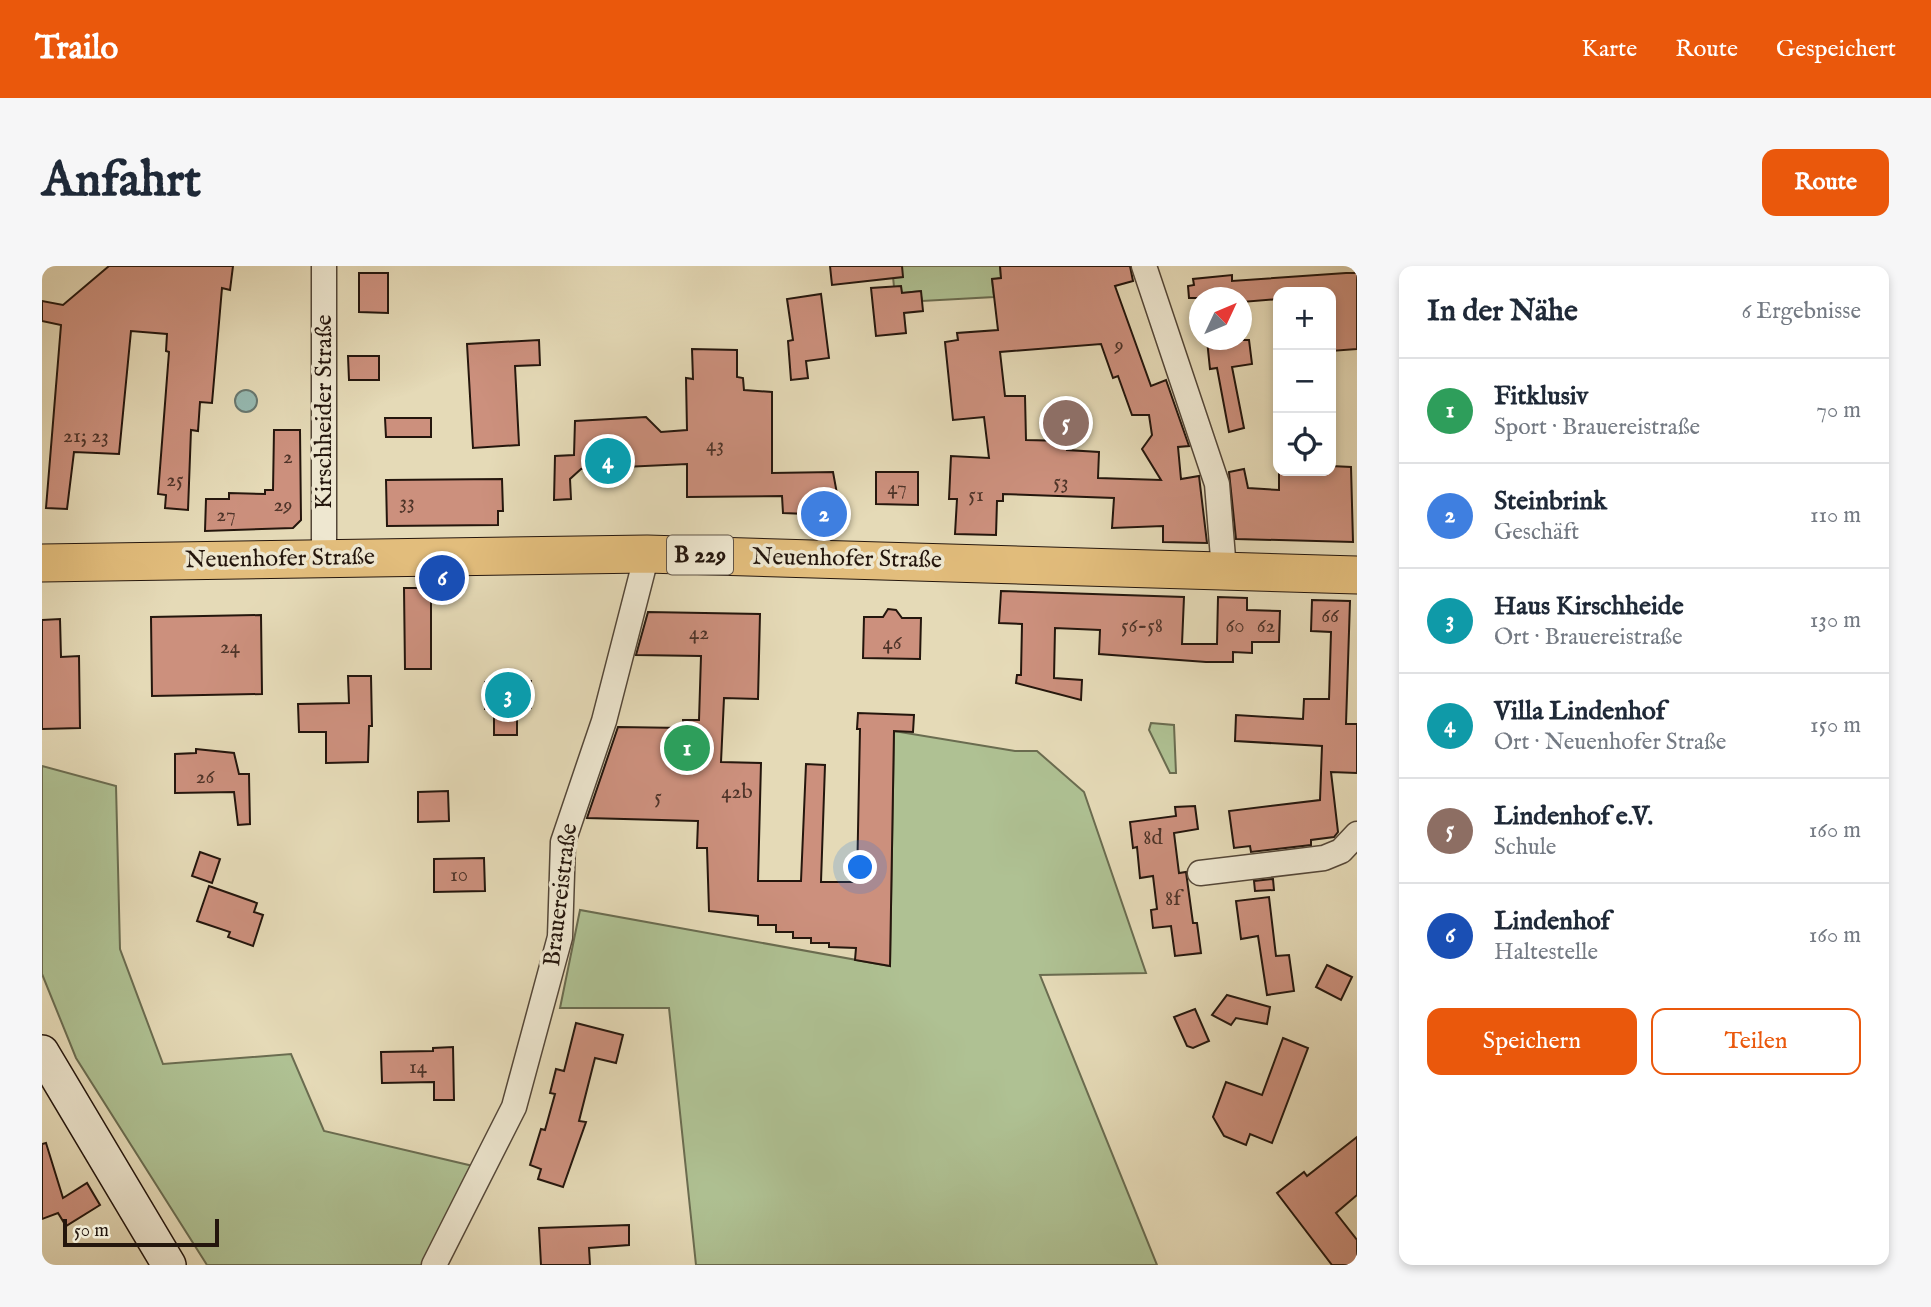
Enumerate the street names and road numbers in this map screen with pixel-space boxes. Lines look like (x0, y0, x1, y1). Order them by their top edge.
street label: Kirschheider Straße (309, 314, 340, 510)
road number: B 229 (667, 536, 733, 574)
street label: Neuenhofer Straße (185, 542, 375, 576)
street label: Neuenhofer Straße (752, 542, 942, 576)
street label: Brauereistraße (537, 822, 585, 968)

